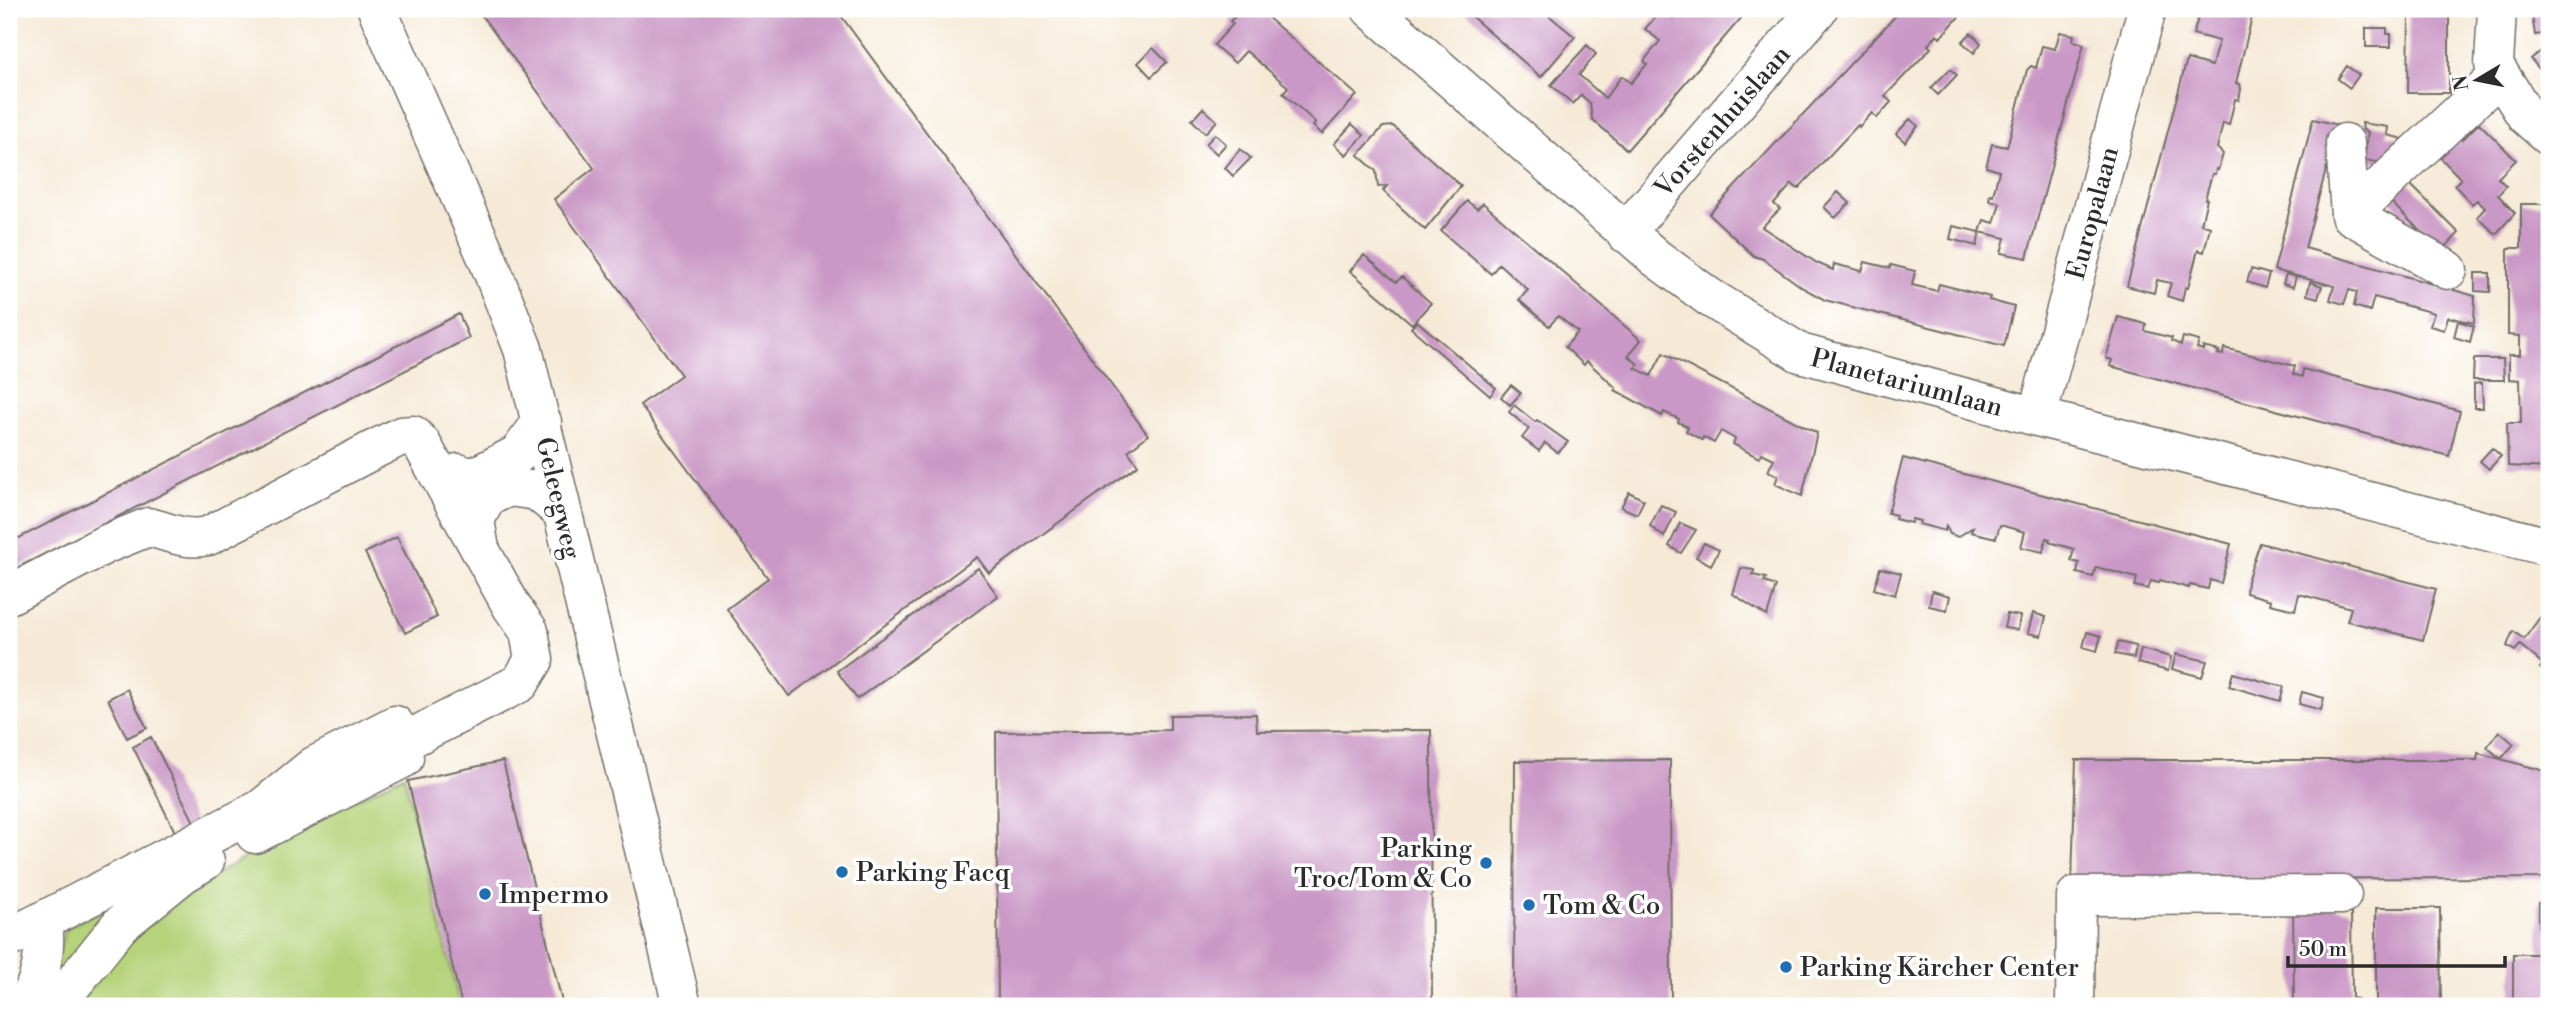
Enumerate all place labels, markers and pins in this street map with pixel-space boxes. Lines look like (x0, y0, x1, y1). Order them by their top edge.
place label: Parking Troc/Tom & Co (1294, 833, 1473, 895)
marker: Parking Troc/Tom & Co (1478, 855, 1494, 871)
place label: Parking Facq (856, 857, 1010, 889)
marker: Parking Facq (834, 864, 850, 880)
place label: Impermo (499, 879, 609, 911)
marker: Impermo (477, 886, 493, 902)
place label: Tom & Co (1543, 890, 1660, 922)
marker: Tom & Co (1521, 897, 1537, 913)
place label: Parking Kärcher Center (1800, 952, 2079, 984)
marker: Parking Kärcher Center (1778, 959, 1794, 975)

